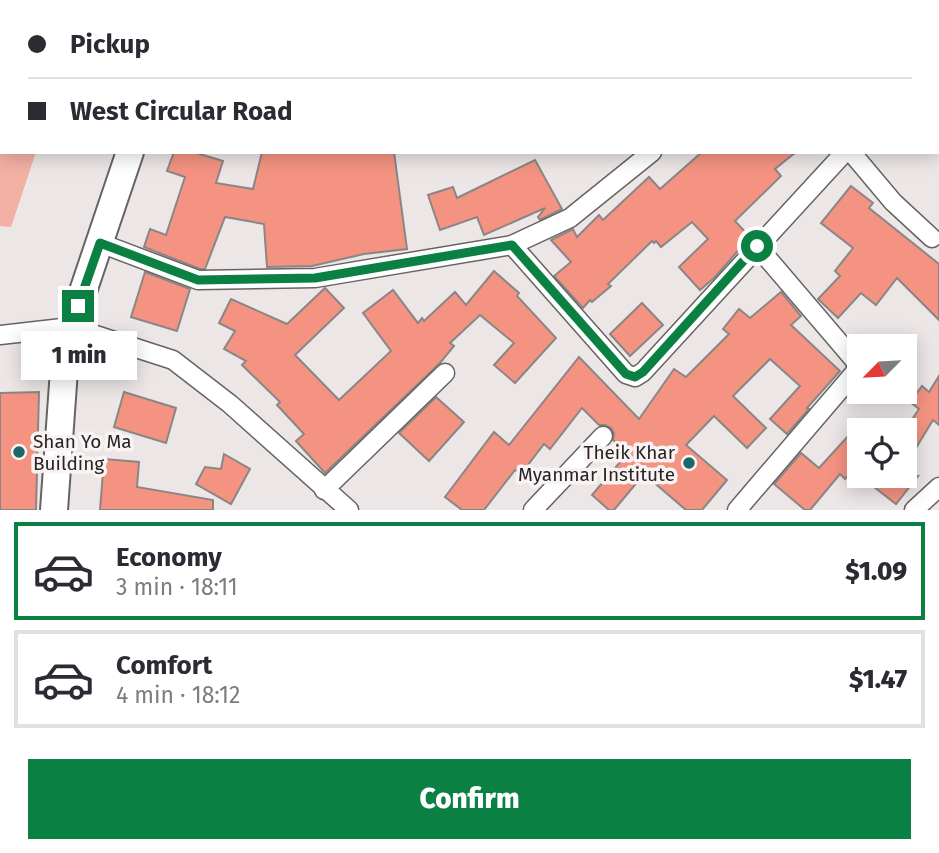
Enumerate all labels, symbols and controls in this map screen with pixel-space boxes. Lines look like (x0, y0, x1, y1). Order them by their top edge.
text: Pickup (70, 29, 150, 60)
text: West Circular Road (70, 96, 293, 127)
route start (741, 230, 773, 262)
route end (62, 290, 94, 322)
callout: 1 min (20, 330, 136, 380)
north arrow (847, 334, 917, 404)
map controls (847, 334, 917, 488)
text: 1 min (51, 341, 107, 369)
button: locate (847, 418, 917, 488)
place label: Shan Yo Ma Building (33, 430, 132, 475)
place label: Theik Khar Myanmar Institute (518, 441, 676, 486)
marker: Shan Yo Ma Building (11, 444, 27, 460)
marker: Theik Khar Myanmar Institute (681, 455, 697, 471)
icon: car (32, 540, 95, 603)
text: Economy (116, 542, 222, 573)
text: $1.09 (845, 556, 907, 587)
text: 3 min · 18:11 (116, 573, 238, 601)
icon: car (32, 648, 95, 711)
text: Comfort (116, 650, 212, 681)
text: $1.47 (849, 664, 907, 695)
text: 4 min · 18:12 (116, 681, 240, 709)
button: Confirm (28, 759, 911, 839)

